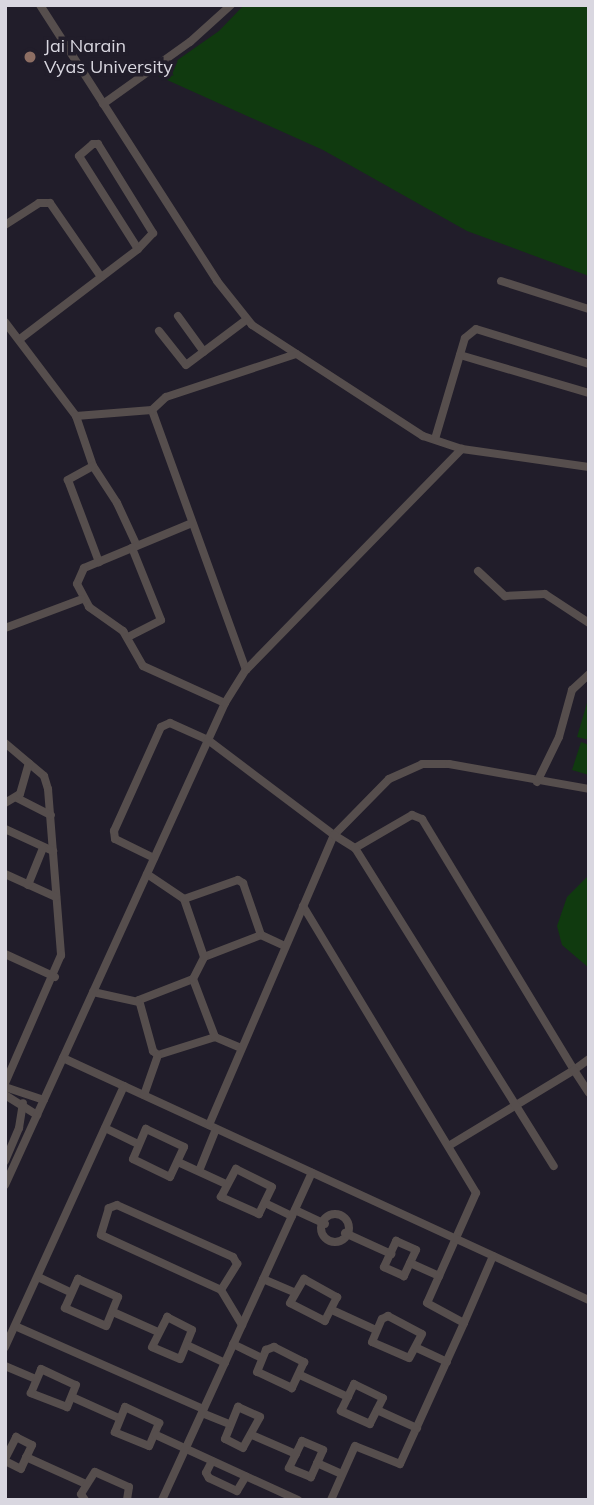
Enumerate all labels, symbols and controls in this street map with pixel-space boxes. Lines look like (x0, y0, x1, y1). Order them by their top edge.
place label: Jai Narain Vyas University (44, 36, 173, 78)
marker: Jai Narain Vyas University (22, 49, 38, 65)

